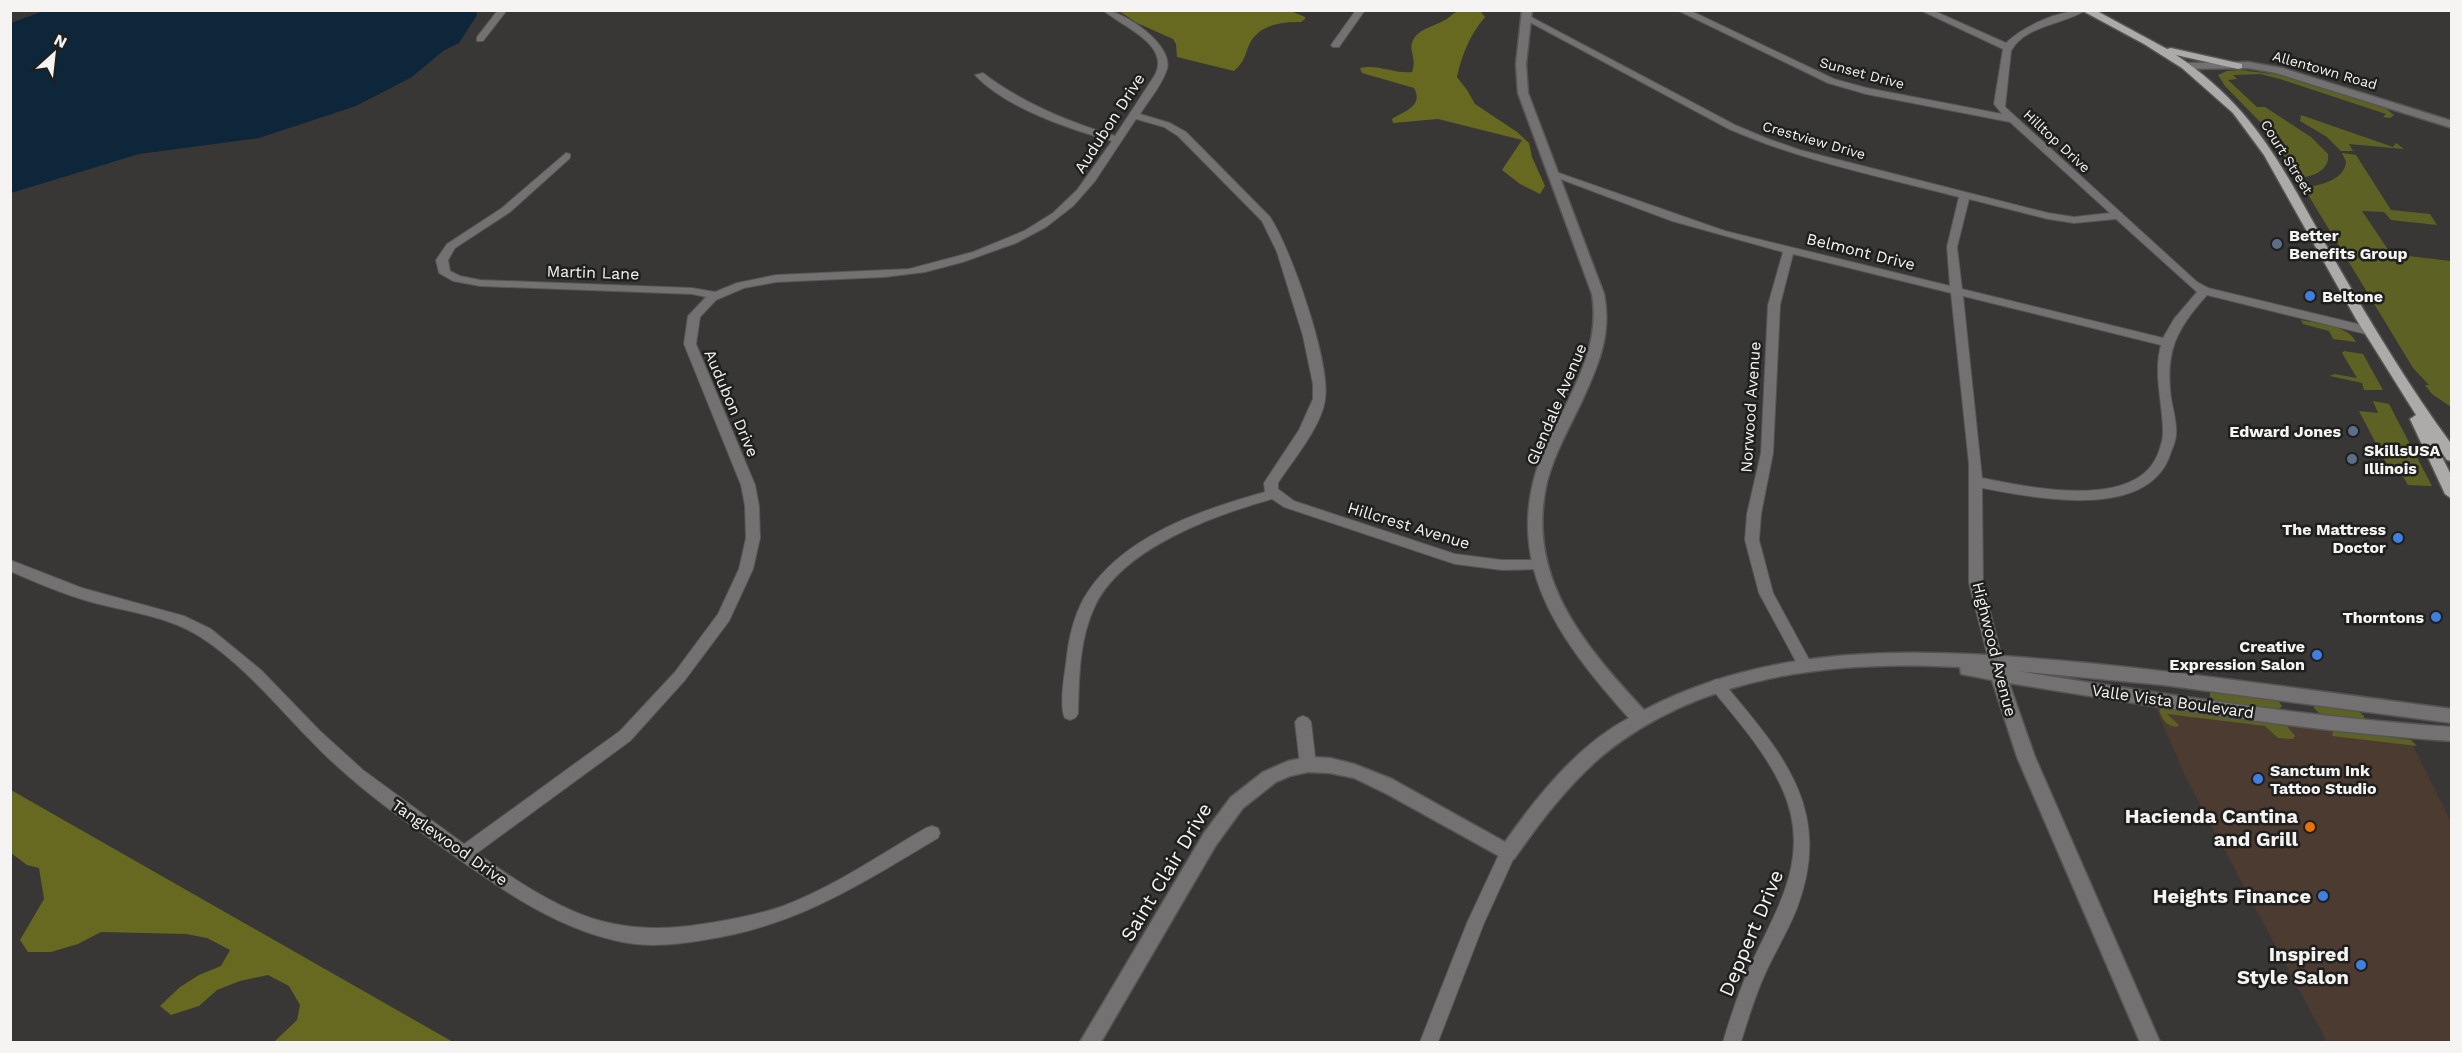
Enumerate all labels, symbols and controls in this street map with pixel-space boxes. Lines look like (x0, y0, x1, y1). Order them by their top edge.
north arrow (24, 24, 84, 84)
text: N (51, 30, 70, 52)
street label: Allentown Road (2271, 47, 2379, 93)
street label: Sunset Drive (1818, 54, 1906, 92)
street label: Audubon Drive (1070, 70, 1149, 177)
street label: Hilltop Drive (2020, 106, 2094, 176)
street label: Court Street (2258, 117, 2316, 197)
street label: Crestview Drive (1761, 118, 1867, 162)
place label: Better Benefits Group (2289, 226, 2408, 263)
street label: Belmont Drive (1805, 229, 1917, 274)
marker: Better Benefits Group (2270, 237, 2284, 251)
street label: Martin Lane (546, 261, 640, 284)
place label: Beltone (2322, 287, 2383, 306)
marker: Beltone (2303, 289, 2317, 303)
street label: Glendale Avenue (1522, 341, 1591, 468)
street label: Norwood Avenue (1736, 341, 1765, 473)
street label: Audubon Drive (700, 347, 763, 460)
place label: Edward Jones (2229, 422, 2341, 441)
marker: Edward Jones (2346, 424, 2360, 438)
place label: SkillsUSA Illinois (2364, 441, 2440, 478)
marker: SkillsUSA Illinois (2345, 452, 2359, 466)
street label: Hillcrest Avenue (1345, 498, 1472, 553)
place label: The Mattress Doctor (2282, 520, 2386, 557)
marker: The Mattress Doctor (2391, 531, 2405, 545)
street label: Highwood Avenue (1969, 580, 2020, 718)
place label: Thorntons (2342, 608, 2424, 627)
marker: Thorntons (2429, 610, 2443, 624)
place label: Creative Expression Salon (2169, 637, 2305, 674)
marker: Creative Expression Salon (2310, 648, 2324, 662)
street label: Valle Vista Boulevard (2091, 681, 2255, 722)
place label: Sanctum Ink Tattoo Studio (2270, 761, 2377, 798)
marker: Sanctum Ink Tattoo Studio (2251, 772, 2265, 786)
street label: Tanglewood Drive (388, 795, 511, 889)
street label: Saint Clair Drive (1115, 798, 1217, 946)
place label: Hacienda Cantina and Grill (2125, 804, 2298, 851)
marker: Hacienda Cantina and Grill (2303, 820, 2317, 834)
street label: Deppert Drive (1714, 866, 1788, 1000)
place label: Heights Finance (2153, 884, 2311, 908)
marker: Heights Finance (2316, 889, 2330, 903)
place label: Inspired Style Salon (2237, 942, 2349, 989)
marker: Inspired Style Salon (2354, 958, 2368, 972)

